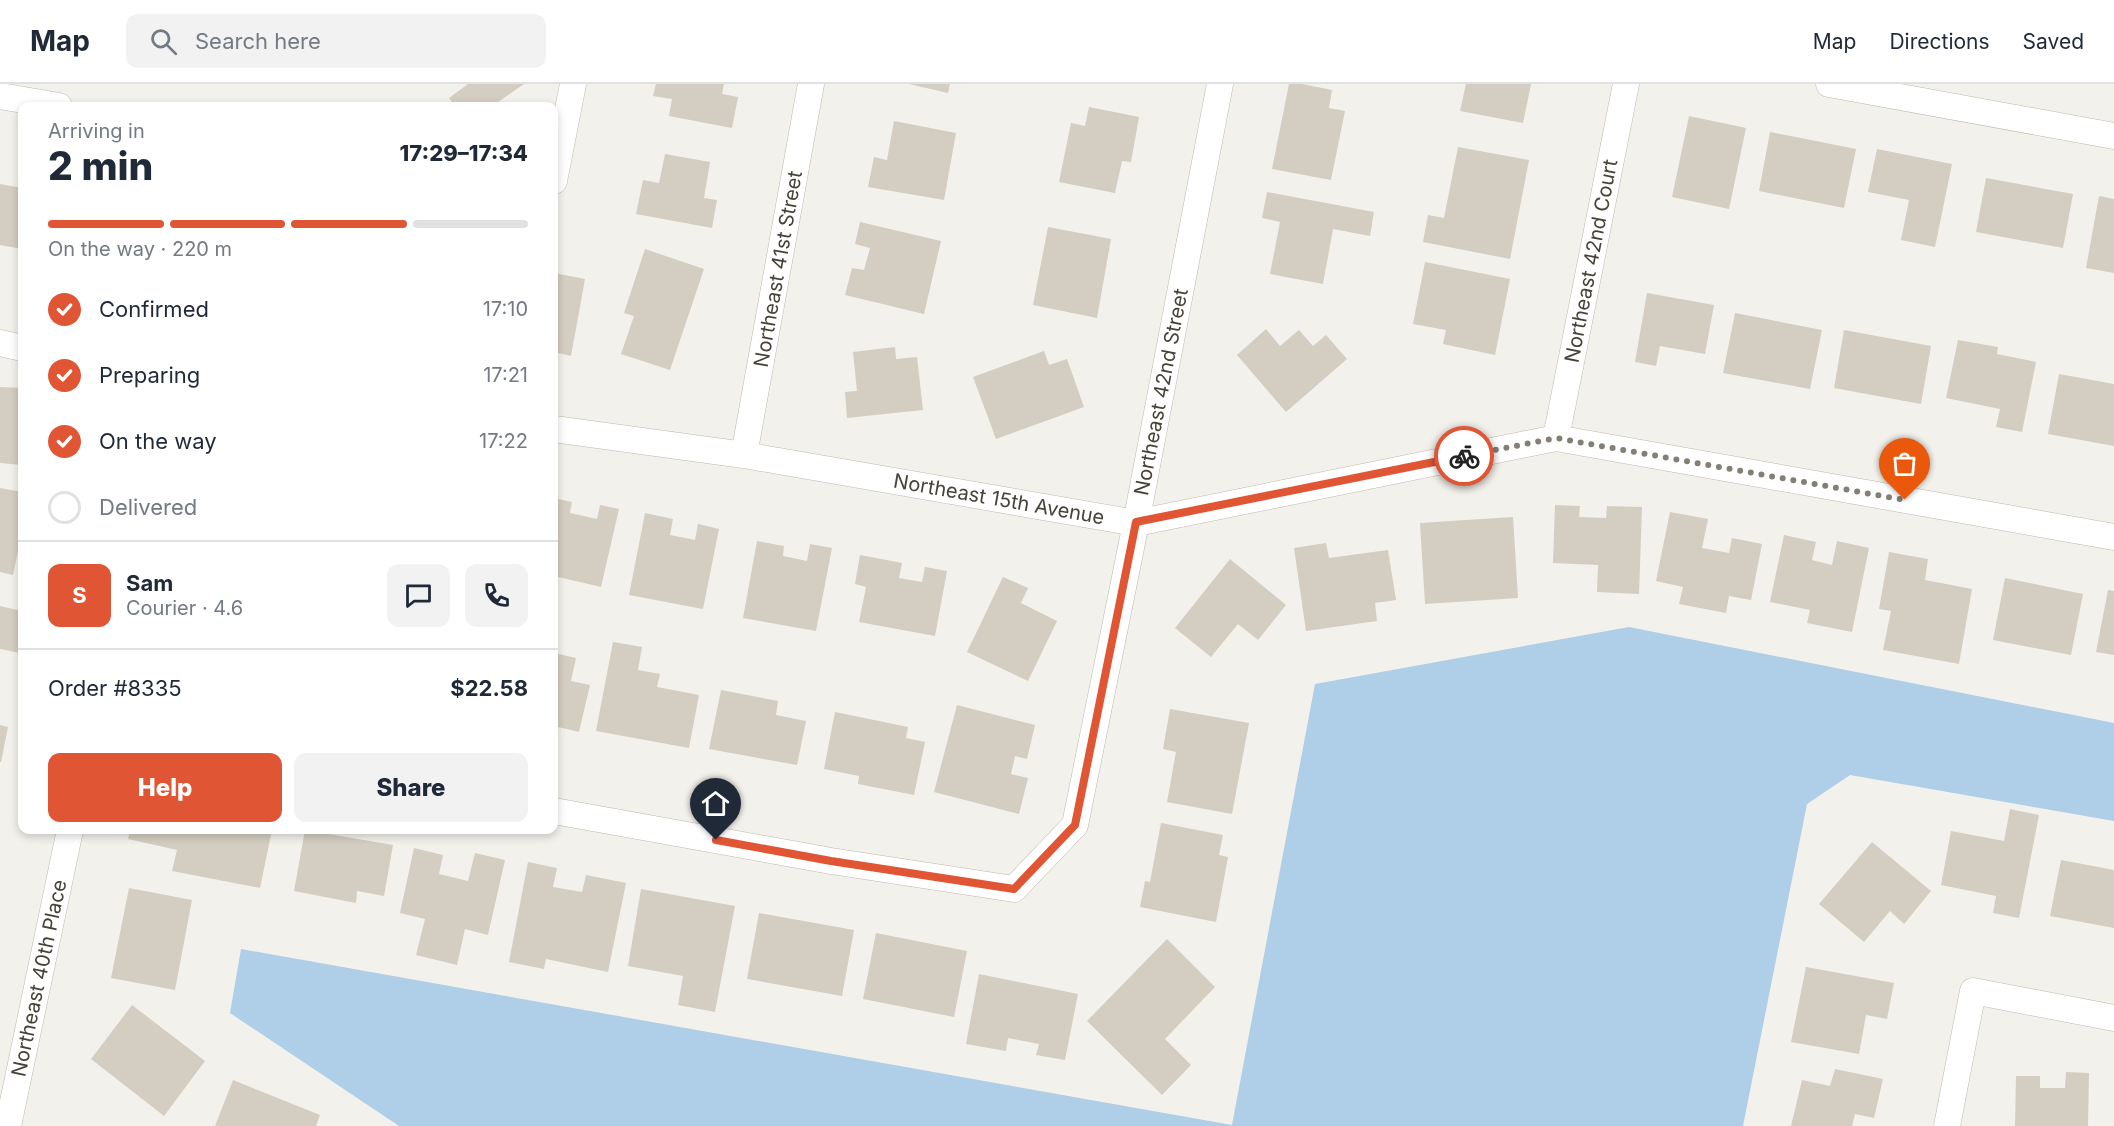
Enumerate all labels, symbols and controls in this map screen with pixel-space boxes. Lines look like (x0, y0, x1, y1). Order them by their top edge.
search box (126, 14, 546, 68)
text: Map (30, 24, 90, 58)
icon: search (147, 25, 180, 58)
text: Search here (195, 28, 321, 54)
text: Map (1813, 29, 1856, 54)
text: Directions (1889, 29, 1990, 54)
text: Saved (2023, 29, 2084, 54)
text: Arriving in (48, 119, 145, 143)
text: 17:29–17:34 (400, 140, 528, 166)
text: 2 min (48, 142, 153, 189)
street label: Northeast 42nd Court (1560, 157, 1623, 365)
street label: Northeast 41st Street (749, 169, 807, 369)
text: On the way · 220 m (48, 237, 232, 261)
street label: Northeast 42nd Street (1129, 286, 1193, 498)
icon: check (48, 293, 81, 326)
text: Confirmed (99, 296, 209, 322)
text: 17:10 (483, 297, 528, 321)
icon: check (48, 359, 81, 392)
text: Preparing (99, 362, 200, 388)
text: 17:21 (483, 363, 528, 387)
icon: check (48, 425, 81, 458)
courier (1434, 426, 1494, 486)
text: On the way (99, 428, 217, 454)
text: 17:22 (479, 429, 528, 453)
pin (1879, 438, 1930, 500)
icon: bike (1448, 440, 1481, 473)
icon: bag (1888, 447, 1921, 480)
street label: Northeast 15th Avenue (892, 469, 1106, 529)
text: Delivered (99, 494, 197, 520)
button: chat (387, 564, 450, 627)
button: phone (465, 564, 528, 627)
text: Sam (126, 570, 173, 596)
text: S (72, 582, 87, 608)
text: Courier · 4.6 (126, 596, 243, 620)
text: Order #8335 (48, 675, 182, 701)
text: $22.58 (450, 675, 528, 701)
button: Help (48, 753, 282, 822)
button: Share (294, 753, 528, 822)
pin (690, 778, 741, 840)
icon: home (699, 787, 732, 820)
street label: Northeast 40th Place (6, 877, 72, 1079)

